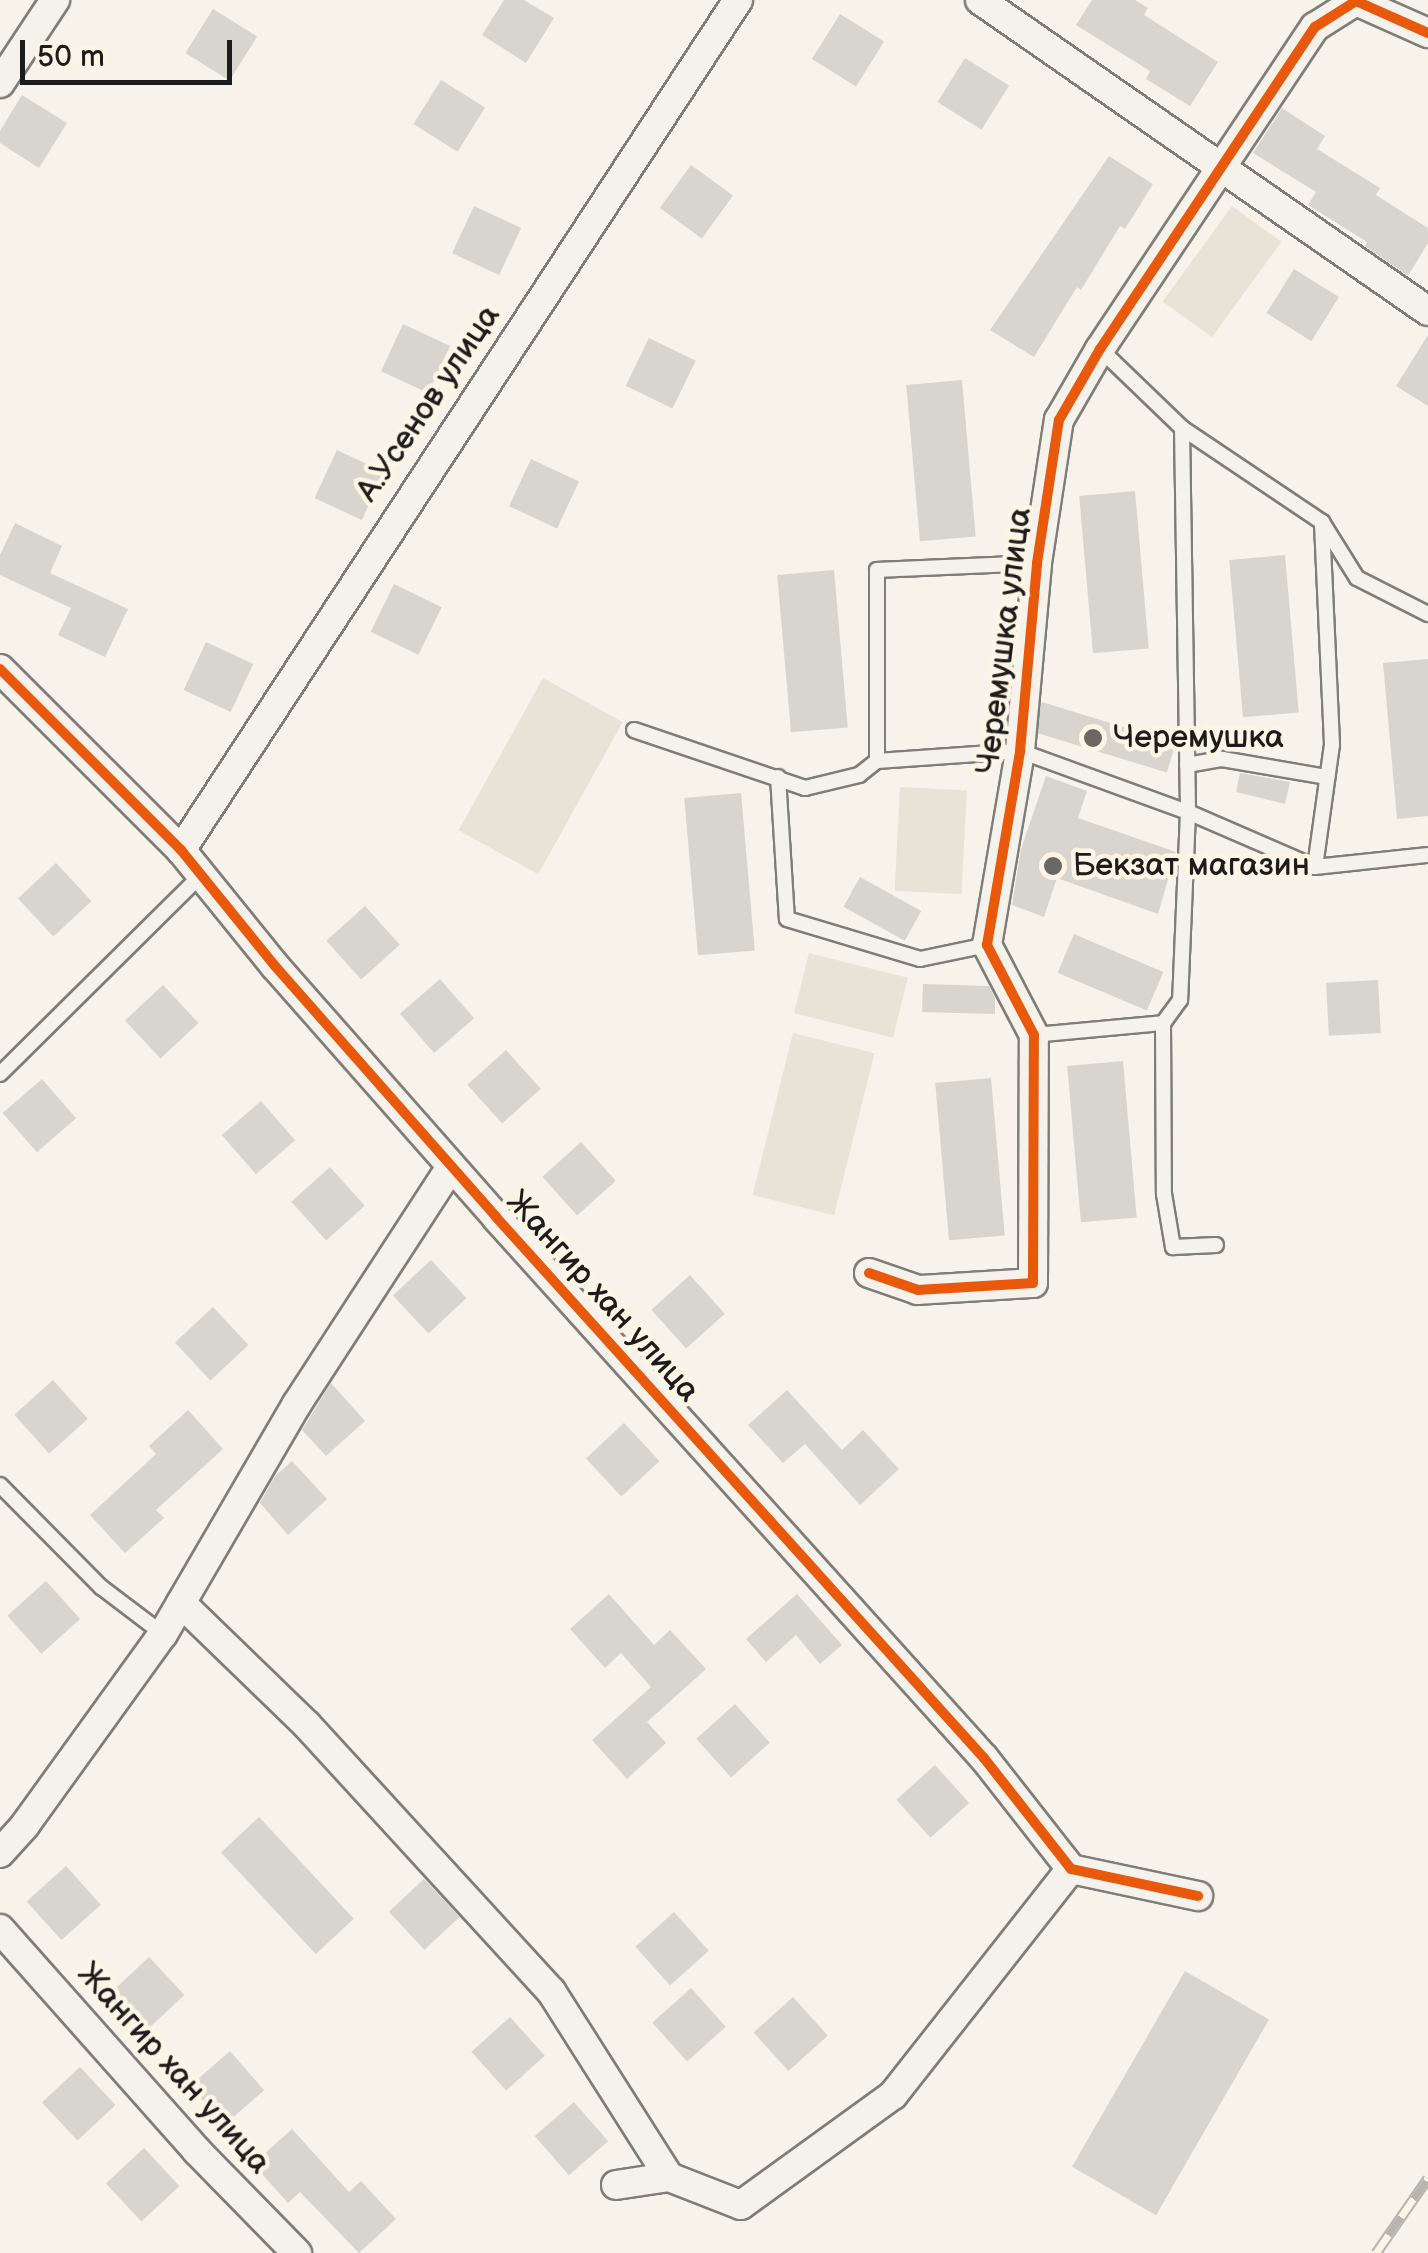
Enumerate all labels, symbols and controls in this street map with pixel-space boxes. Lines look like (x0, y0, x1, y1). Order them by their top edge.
scale bar (25, 20, 238, 82)
text: 50 m (37, 39, 105, 75)
street label: А.Усенов улица (349, 298, 509, 510)
street label: Черемушка улица (970, 506, 1040, 776)
place label: Черемушка (1113, 719, 1284, 757)
marker: Черемушка (1082, 727, 1104, 749)
place label: Бекзат магазин (1073, 847, 1310, 885)
marker: Бекзат магазин (1042, 855, 1064, 877)
street label: Жангир хан улица (497, 1184, 707, 1410)
street label: Жангир хан улица (68, 1956, 278, 2182)

